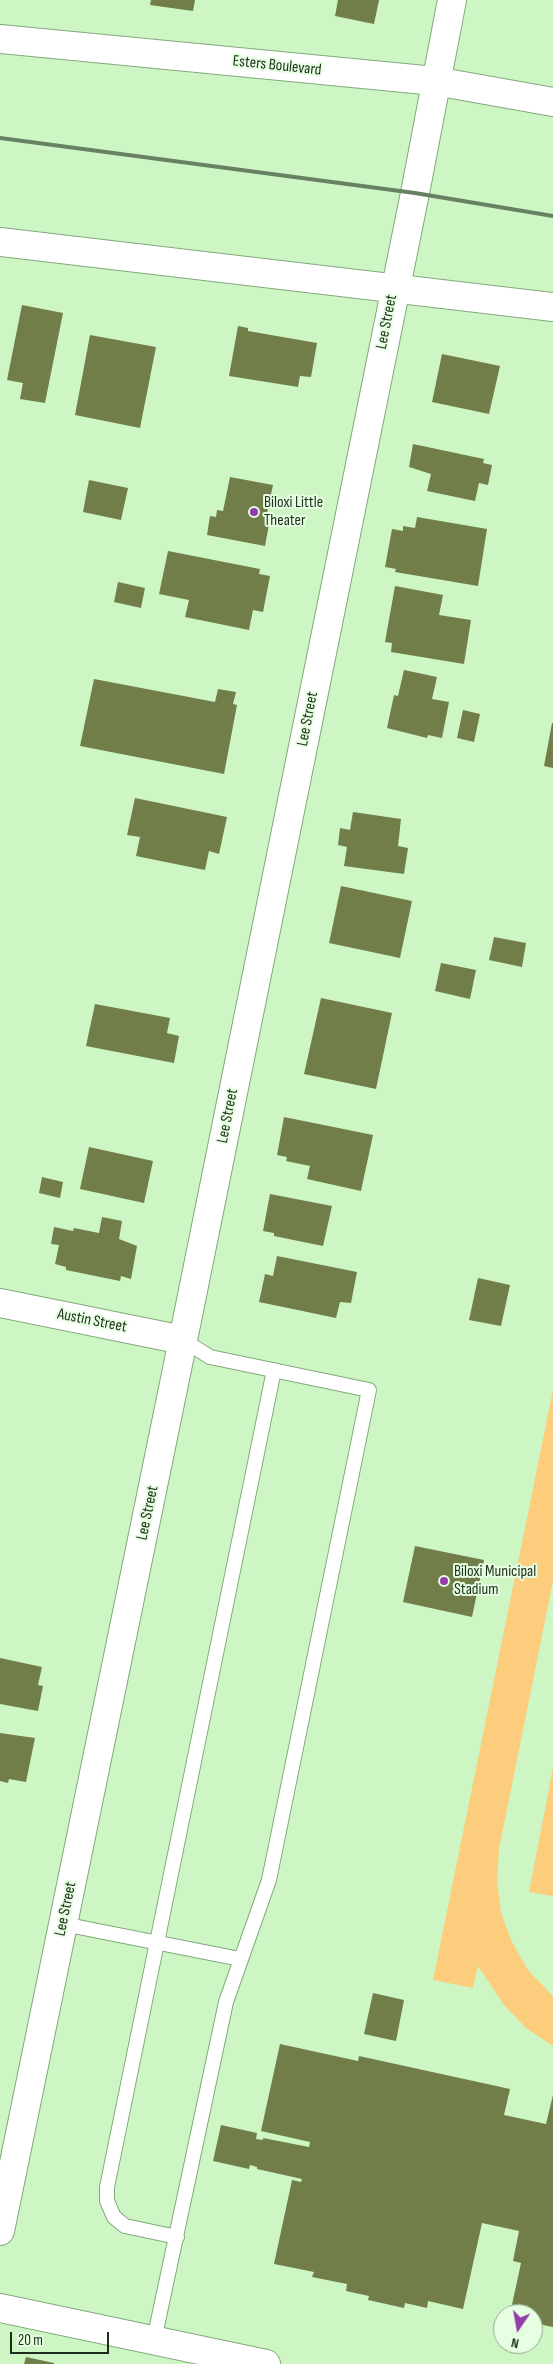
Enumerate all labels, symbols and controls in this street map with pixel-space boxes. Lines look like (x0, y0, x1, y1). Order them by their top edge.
street label: Esters Boulevard (232, 52, 322, 80)
street label: Lee Street (372, 293, 402, 351)
place label: Biloxi Little Theater (264, 493, 323, 531)
marker: Biloxi Little Theater (248, 506, 260, 518)
street label: Lee Street (293, 690, 323, 748)
street label: Lee Street (213, 1087, 243, 1145)
street label: Austin Street (56, 1305, 128, 1337)
street label: Lee Street (133, 1484, 163, 1542)
place label: Biloxi Municipal Stadium (454, 1562, 536, 1600)
marker: Biloxi Municipal Stadium (438, 1575, 450, 1587)
street label: Lee Street (51, 1880, 81, 1938)
north arrow (493, 2304, 543, 2354)
scale bar (12, 2322, 111, 2354)
text: 20 m (18, 2331, 43, 2350)
text: N (510, 2334, 520, 2352)

